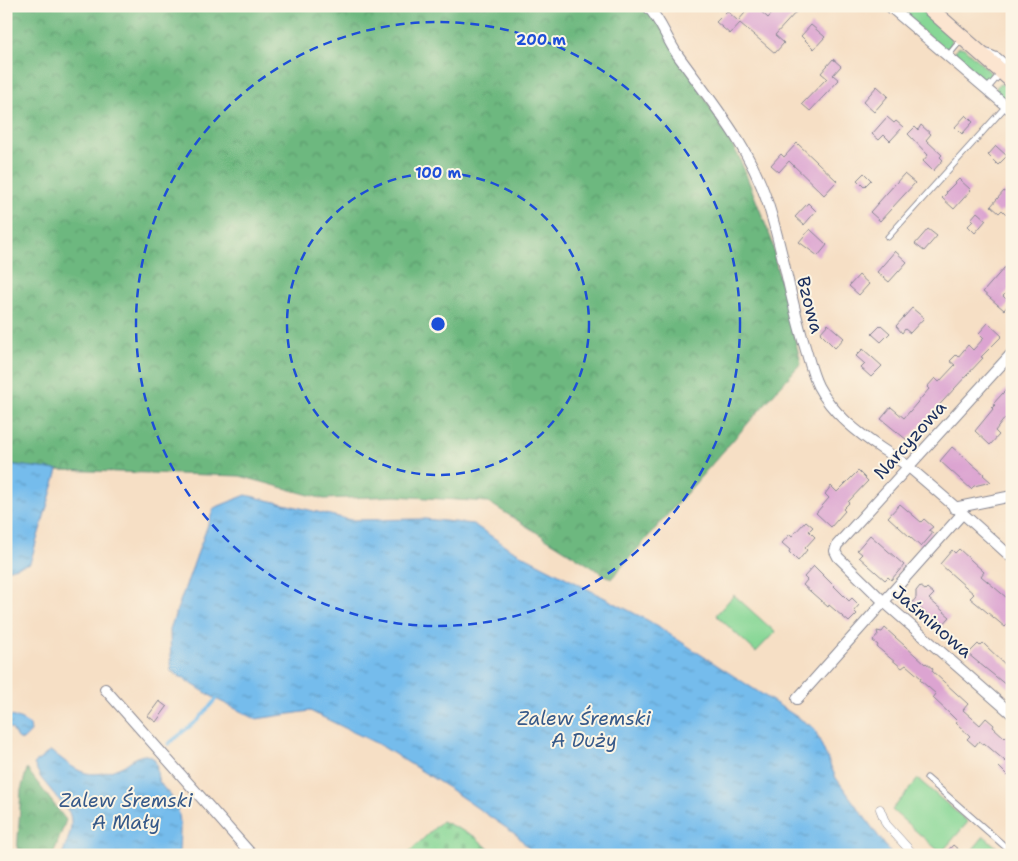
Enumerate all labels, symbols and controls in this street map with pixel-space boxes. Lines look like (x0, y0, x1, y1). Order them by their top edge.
text: 200 m (516, 30, 566, 50)
text: 100 m (415, 163, 461, 183)
street label: Bzowa (791, 274, 829, 336)
centre of rings (429, 315, 447, 333)
street label: Narcyzowa (868, 396, 952, 484)
street label: Jaśminowa (887, 581, 977, 663)
water label: Zalew Śremski A Duży (517, 705, 652, 753)
water label: Zalew Śremski A Mały (59, 787, 194, 835)

